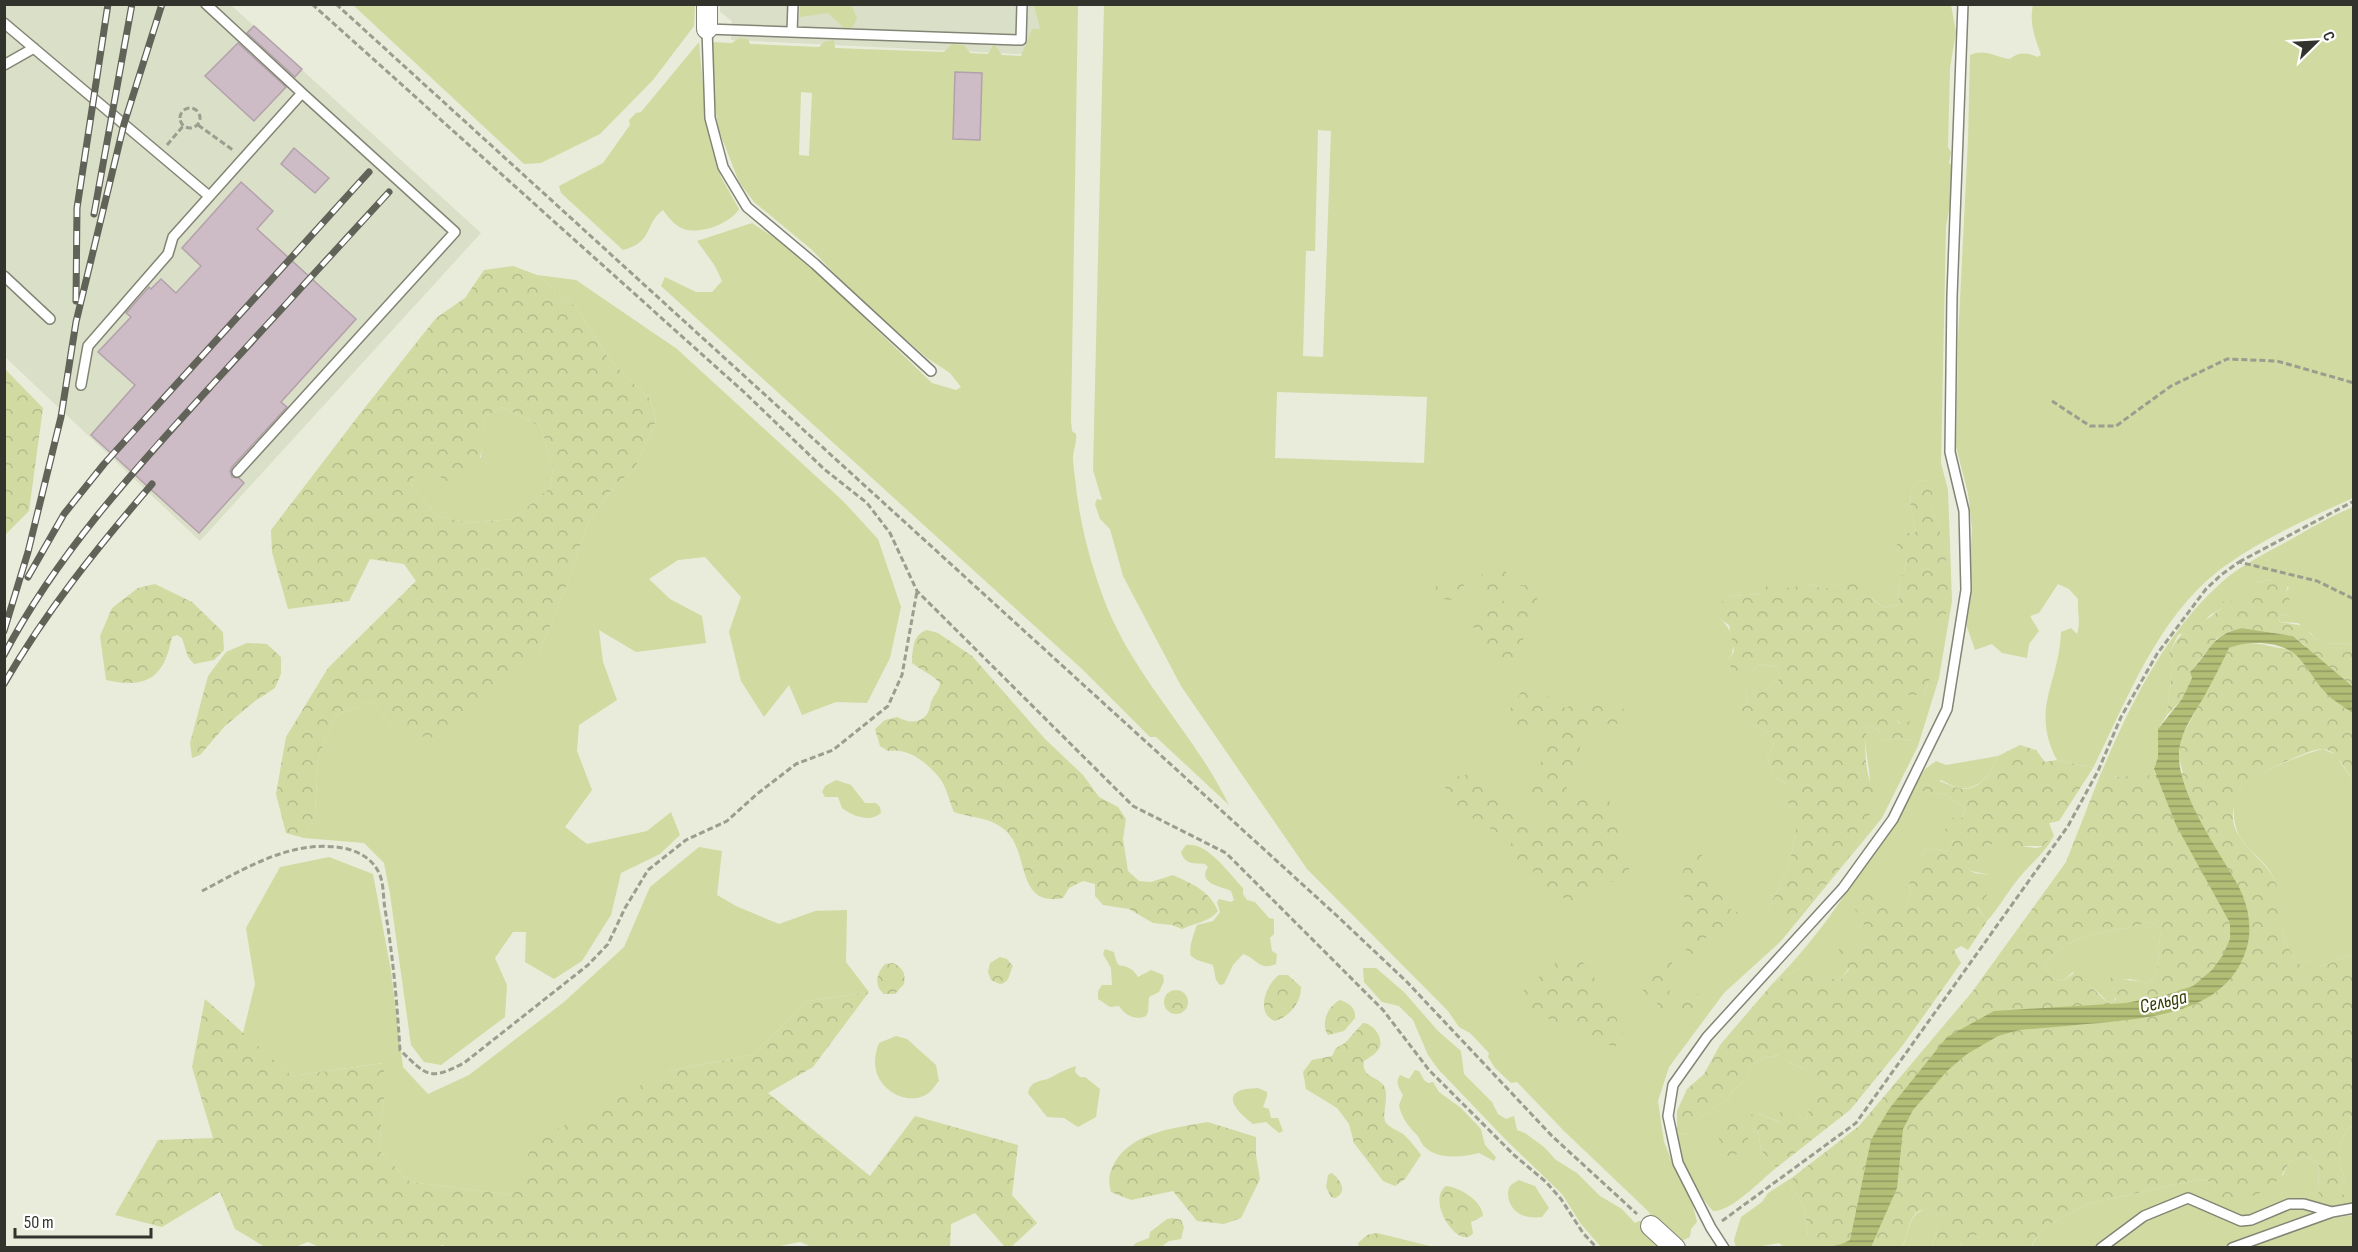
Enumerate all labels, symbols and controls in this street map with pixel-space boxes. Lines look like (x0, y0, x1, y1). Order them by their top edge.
north arrow (2286, 12, 2346, 72)
text: С (2318, 29, 2339, 44)
water label: Сельда (2137, 985, 2189, 1019)
scale bar (15, 1201, 152, 1239)
text: 50 m (24, 1212, 54, 1233)

